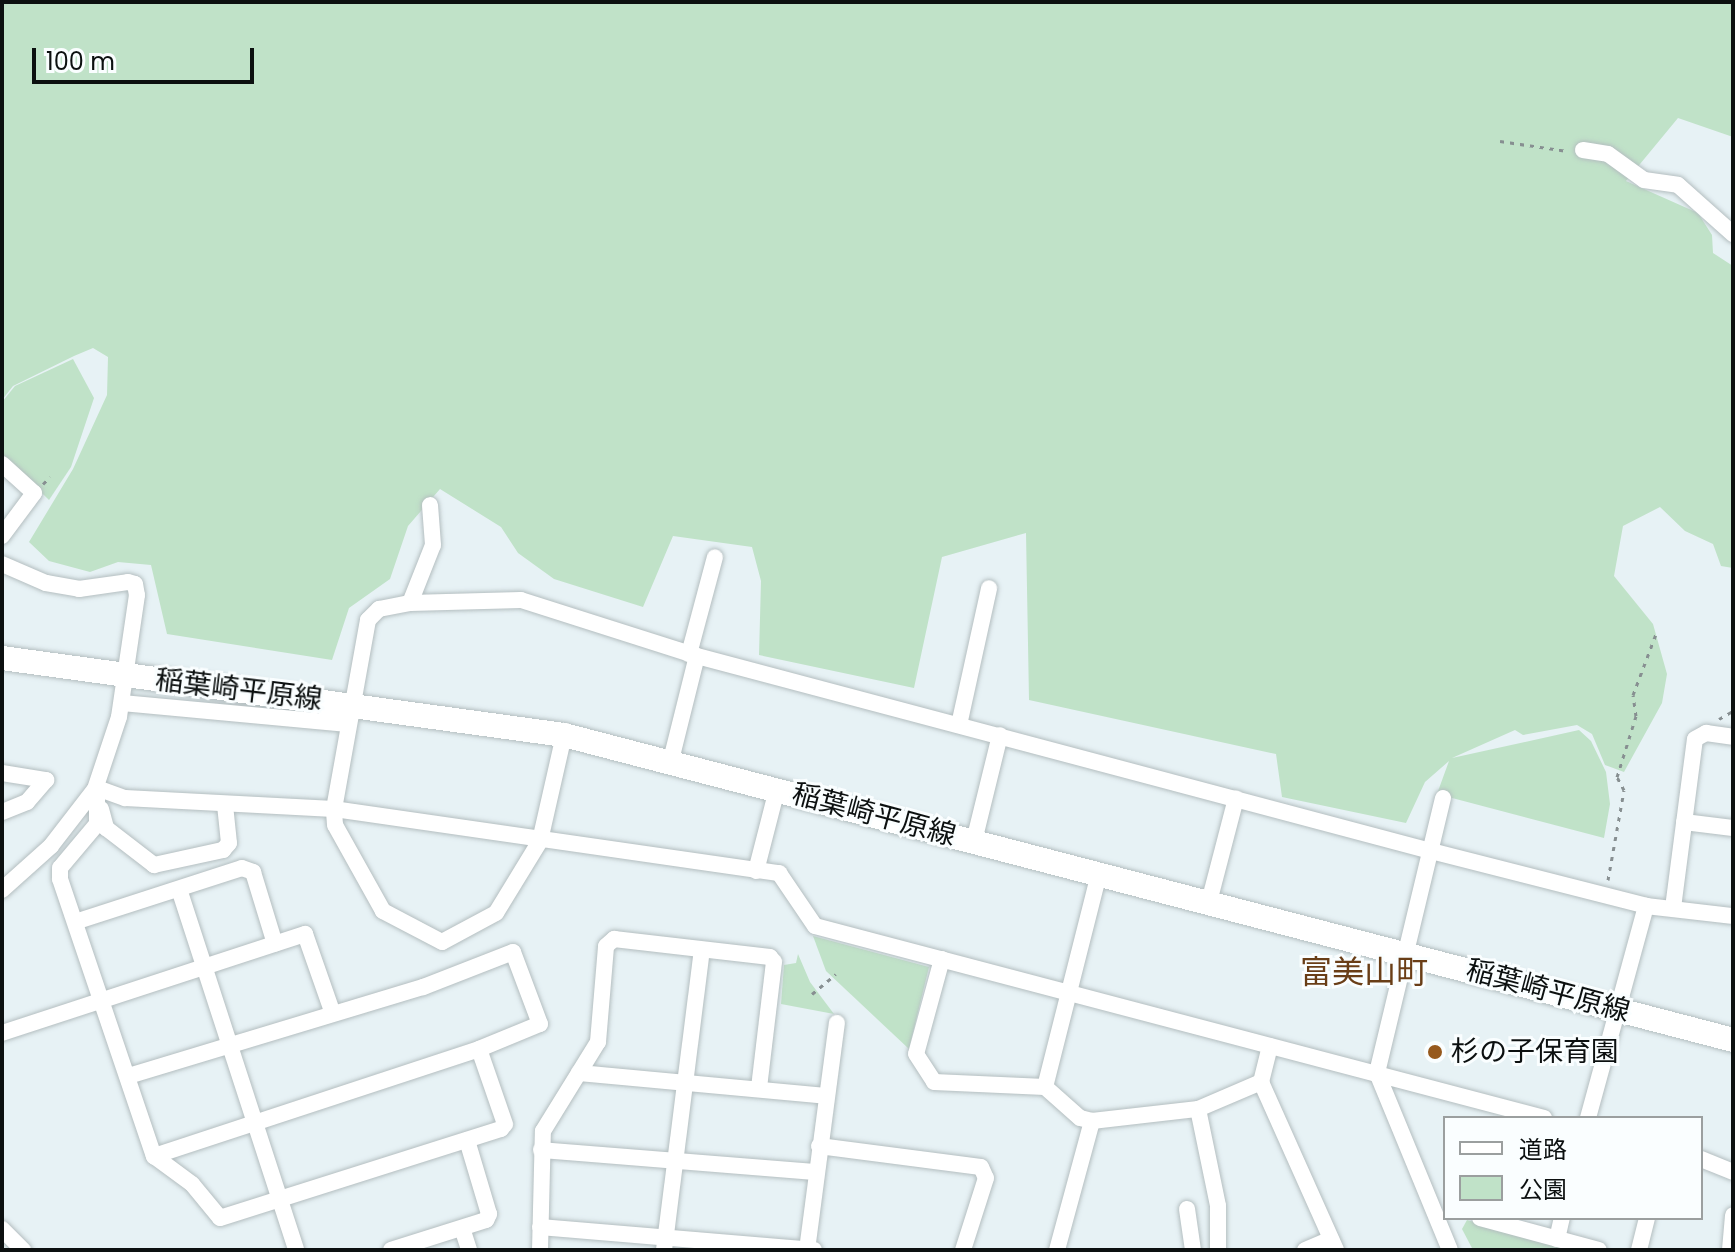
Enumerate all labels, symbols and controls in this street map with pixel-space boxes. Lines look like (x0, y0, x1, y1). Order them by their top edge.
scale bar (36, 32, 258, 82)
text: 100 m (46, 45, 115, 78)
street label: 稲葉崎平原線 (154, 663, 324, 717)
street label: 稲葉崎平原線 (789, 777, 959, 853)
district label: 富美山町 (1300, 953, 1428, 991)
street label: 稲葉崎平原線 (1463, 953, 1633, 1029)
place label: 杉の子保育園 (1451, 1035, 1619, 1069)
marker: 杉の子保育園 (1426, 1043, 1444, 1061)
legend (1443, 1116, 1703, 1220)
text: 道路 (1519, 1133, 1567, 1166)
text: 公園 (1519, 1173, 1567, 1206)

